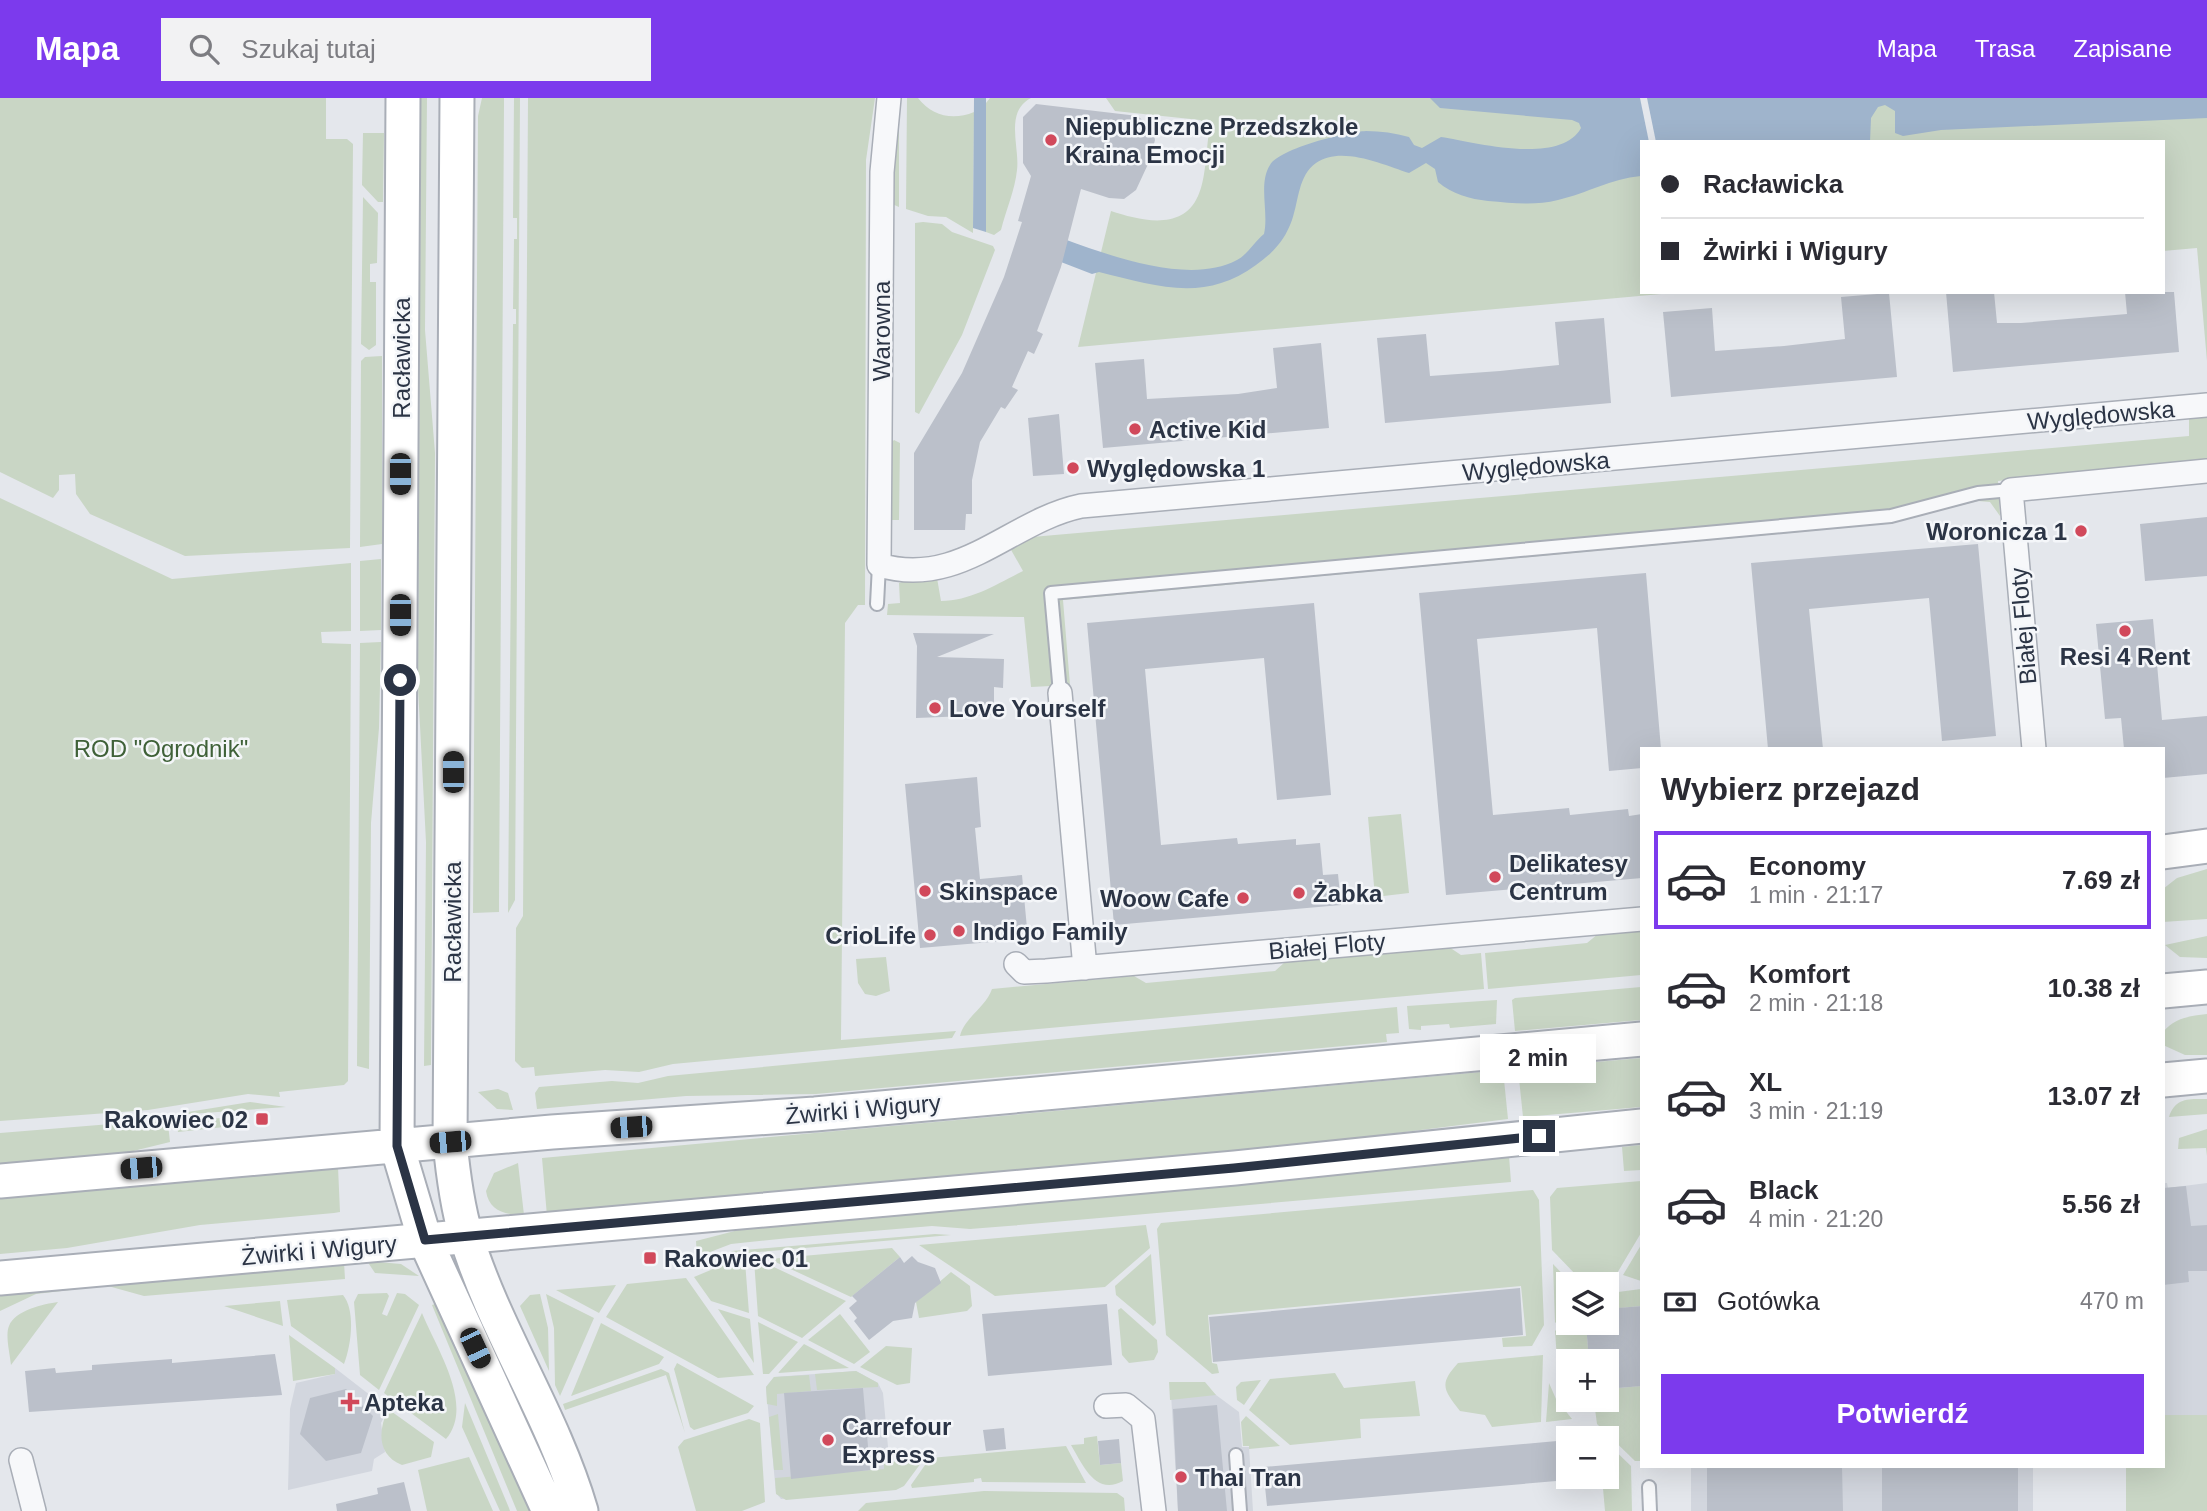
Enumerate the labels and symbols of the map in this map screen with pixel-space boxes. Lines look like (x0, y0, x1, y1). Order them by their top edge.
place label: Niepubliczne Przedszkole Kraina Emocji (1065, 113, 1358, 168)
marker: Niepubliczne Przedszkole Kraina Emocji (1043, 132, 1059, 148)
street label: Warowna (868, 280, 895, 381)
street label: Racławicka (388, 297, 415, 419)
street label: Wyględowska (2026, 395, 2176, 435)
place label: Active Kid (1149, 416, 1266, 443)
marker: Active Kid (1127, 421, 1143, 437)
street label: Wyględowska (1461, 446, 1611, 486)
car (390, 453, 411, 495)
place label: Wyględowska 1 (1087, 455, 1265, 482)
marker: Wyględowska 1 (1065, 460, 1081, 476)
place label: Woronicza 1 (1926, 518, 2067, 545)
marker: Woronicza 1 (2073, 523, 2089, 539)
street label: Białej Floty (2004, 566, 2042, 686)
car (390, 594, 411, 636)
marker: Resi 4 Rent (2117, 623, 2133, 639)
place label: Resi 4 Rent (2060, 643, 2190, 670)
route start (384, 664, 416, 696)
place label: Love Yourself (949, 695, 1107, 722)
marker: Love Yourself (927, 700, 943, 716)
park label: ROD "Ogrodnik" (74, 735, 248, 762)
car (443, 751, 464, 793)
place label: Delikatesy Centrum (1509, 850, 1628, 905)
street label: Racławicka (439, 861, 466, 983)
marker: Delikatesy Centrum (1487, 869, 1503, 885)
place label: Skinspace (939, 878, 1058, 905)
place label: Żabka (1313, 880, 1383, 907)
marker: Skinspace (917, 883, 933, 899)
place label: Woow Cafe (1100, 885, 1229, 912)
marker: Żabka (1291, 885, 1307, 901)
marker: Woow Cafe (1235, 890, 1251, 906)
place label: Indigo Family (973, 918, 1128, 945)
place label: CrioLife (825, 922, 916, 949)
marker: Indigo Family (951, 923, 967, 939)
marker: CrioLife (922, 927, 938, 943)
street label: Białej Floty (1267, 927, 1387, 965)
callout: 2 min (1481, 1034, 1597, 1084)
street label: Żwirki i Wigury (784, 1089, 942, 1129)
place label: Rakowiec 02 (104, 1106, 248, 1133)
marker: Rakowiec 02 (254, 1111, 270, 1127)
car (610, 1115, 653, 1139)
route end (1523, 1120, 1555, 1152)
car (429, 1130, 472, 1154)
car (120, 1156, 163, 1180)
street label: Żwirki i Wigury (240, 1230, 398, 1270)
place label: Rakowiec 01 (664, 1245, 808, 1272)
marker: Rakowiec 01 (642, 1250, 658, 1266)
car (457, 1325, 494, 1371)
place label: Apteka (364, 1389, 445, 1416)
marker: Apteka (342, 1394, 358, 1410)
place label: Carrefour Express (842, 1413, 951, 1468)
marker: Carrefour Express (820, 1432, 836, 1448)
place label: Thai Tran (1195, 1464, 1302, 1491)
marker: Thai Tran (1173, 1469, 1189, 1485)

